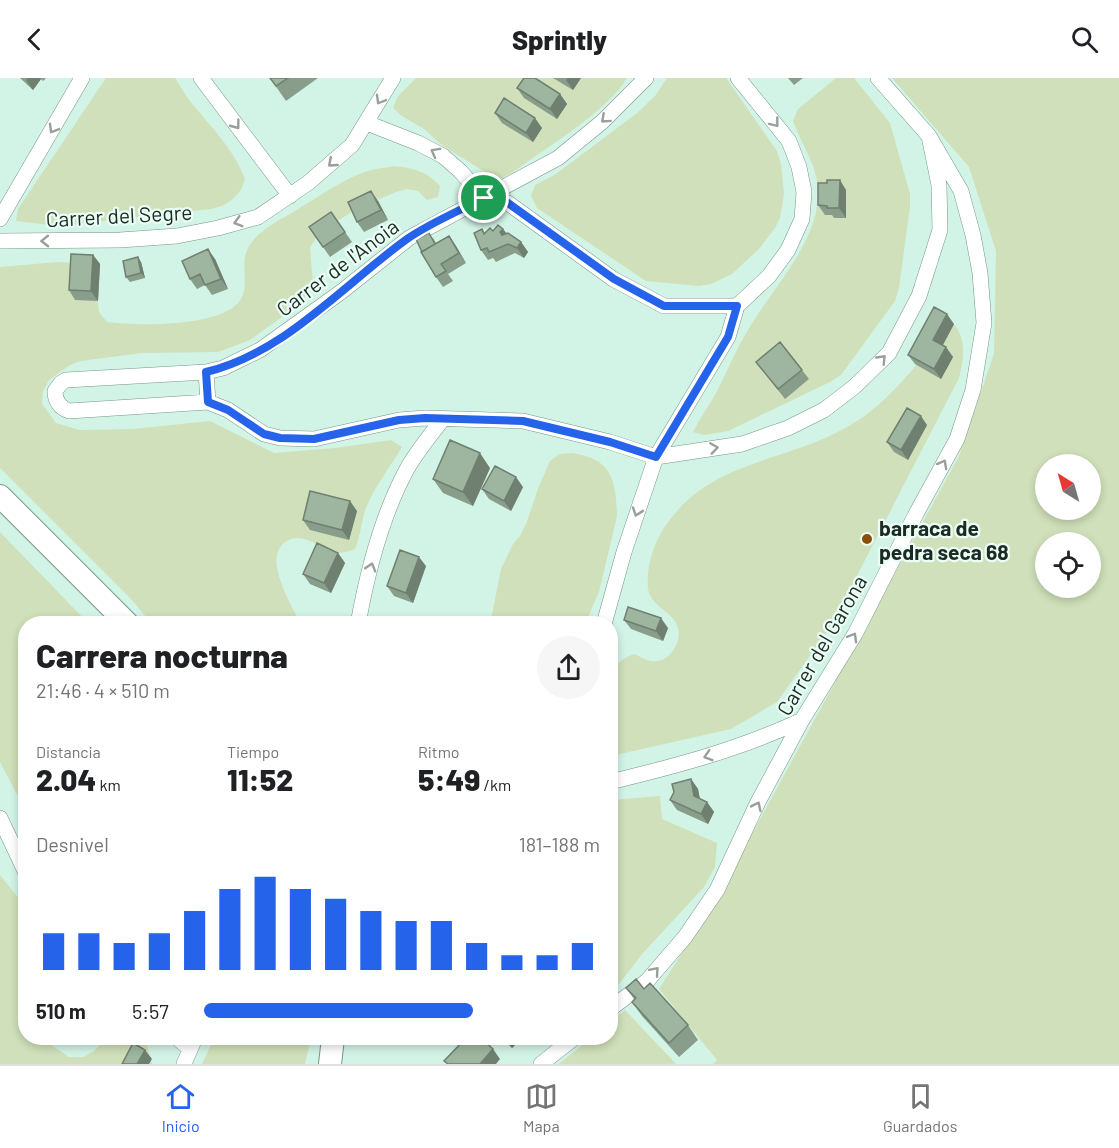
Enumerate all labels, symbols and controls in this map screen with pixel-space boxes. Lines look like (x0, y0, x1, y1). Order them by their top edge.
icon: back (18, 23, 51, 56)
text: Sprintly (512, 23, 607, 55)
icon: search (1068, 23, 1101, 56)
one-way arrow (375, 94, 387, 104)
one-way arrow (601, 112, 612, 123)
one-way arrow (767, 116, 778, 127)
one-way arrow (229, 119, 240, 130)
one-way arrow (49, 123, 61, 133)
one-way arrow (431, 148, 441, 159)
one-way arrow (328, 156, 339, 167)
pin (458, 172, 509, 223)
icon: arrive (467, 181, 500, 214)
street label: Carrer del Segre (45, 199, 193, 231)
street label: Carrer de l'Anoia (271, 213, 403, 321)
one-way arrow (233, 215, 243, 228)
one-way arrow (40, 235, 49, 247)
one-way arrow (875, 356, 886, 367)
one-way arrow (709, 443, 719, 455)
north arrow (1035, 454, 1101, 520)
map controls (1035, 454, 1101, 598)
one-way arrow (936, 460, 948, 470)
one-way arrow (632, 506, 645, 517)
place label: barraca de pedra seca 68 (879, 515, 1009, 564)
marker: barraca de pedra seca 68 (860, 532, 874, 546)
button: locate (1035, 532, 1101, 598)
one-way arrow (364, 562, 377, 573)
street label: Carrer del Garona (771, 570, 871, 720)
one-way arrow (845, 633, 857, 643)
text: Carrera nocturna (36, 635, 288, 675)
button: share (537, 636, 600, 699)
text: 21:46 · 4 × 510 m (36, 678, 170, 702)
text: Distancia (36, 742, 101, 761)
text: Tiempo (227, 742, 279, 761)
text: Ritmo (418, 742, 460, 761)
one-way arrow (703, 749, 714, 761)
text: 2.04 (36, 761, 96, 797)
text: 11:52 (227, 761, 293, 797)
text: 5:49 (418, 761, 480, 797)
text: km (96, 775, 121, 794)
text: /km (480, 775, 511, 794)
one-way arrow (749, 802, 761, 813)
text: Desnivel (36, 832, 109, 856)
text: 181–188 m (519, 832, 600, 856)
one-way arrow (648, 967, 659, 978)
text: 510 m (36, 999, 86, 1023)
text: 5:57 (132, 999, 169, 1023)
tab: Inicio (162, 1080, 200, 1135)
tab: Mapa (523, 1080, 560, 1135)
tab: Guardados (883, 1080, 957, 1135)

